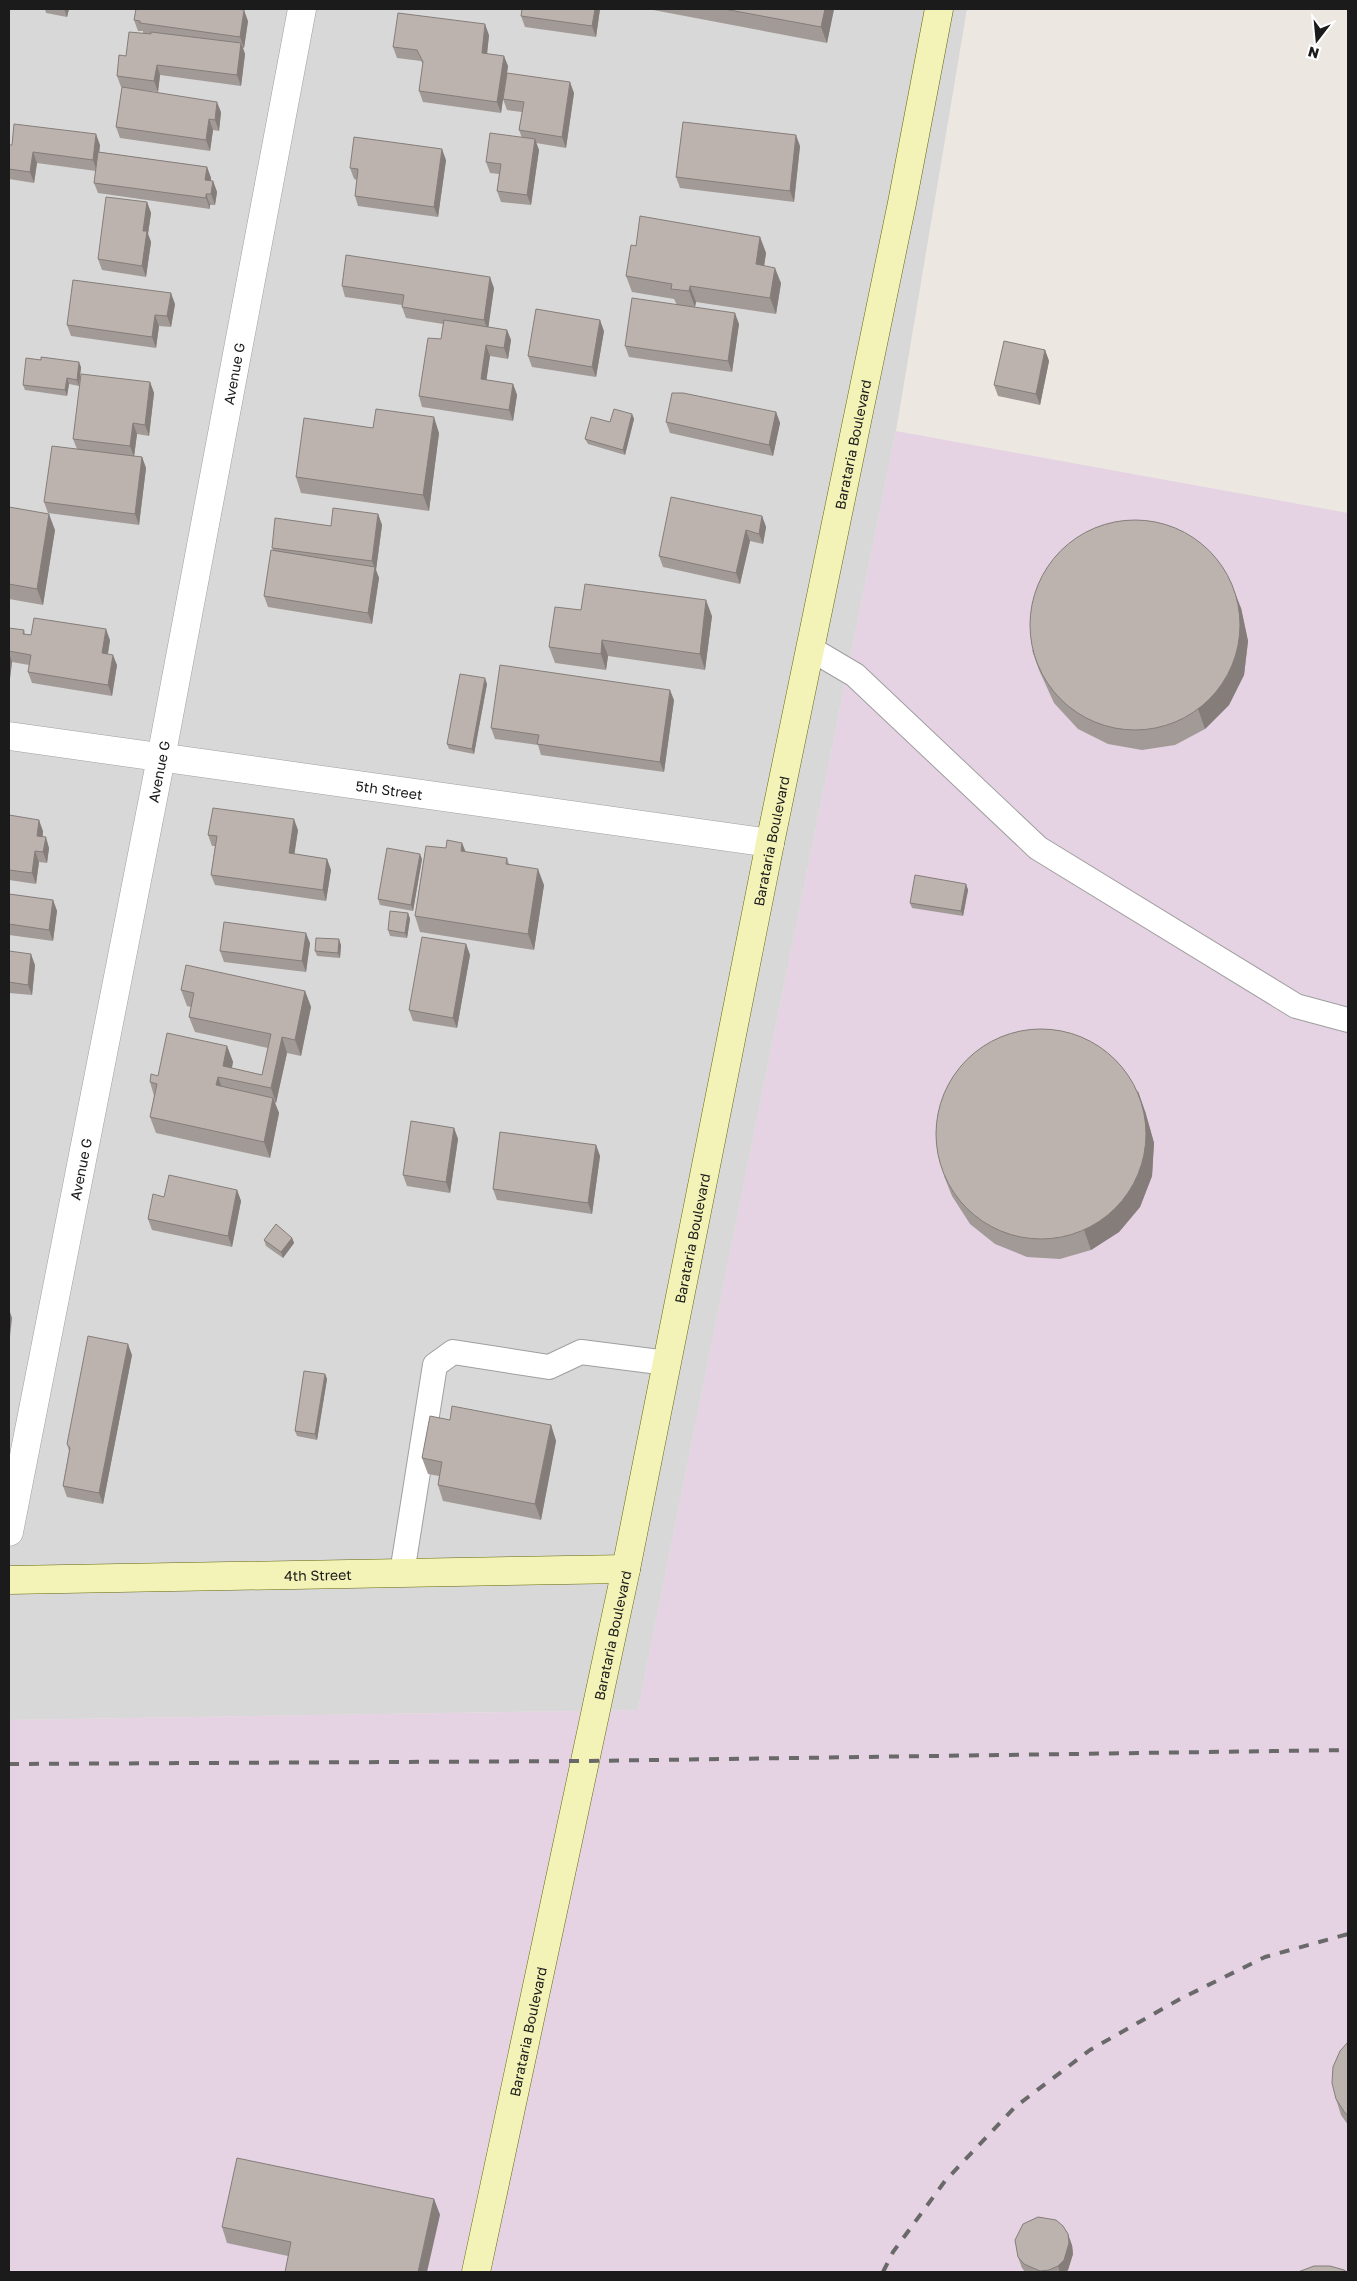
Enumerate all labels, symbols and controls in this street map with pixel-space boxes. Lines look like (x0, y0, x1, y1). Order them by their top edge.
north arrow (1292, 15, 1342, 65)
text: N (1306, 43, 1321, 63)
street label: Avenue G (219, 341, 248, 406)
street label: Barataria Boulevard (831, 378, 874, 511)
street label: Avenue G (144, 739, 173, 804)
street label: Barataria Boulevard (749, 774, 792, 908)
street label: 5th Street (355, 776, 424, 803)
street label: Avenue G (66, 1136, 95, 1201)
street label: Barataria Boulevard (670, 1172, 713, 1305)
street label: 4th Street (284, 1565, 352, 1584)
street label: Barataria Boulevard (590, 1569, 634, 1702)
street label: Barataria Boulevard (505, 1965, 549, 2098)

